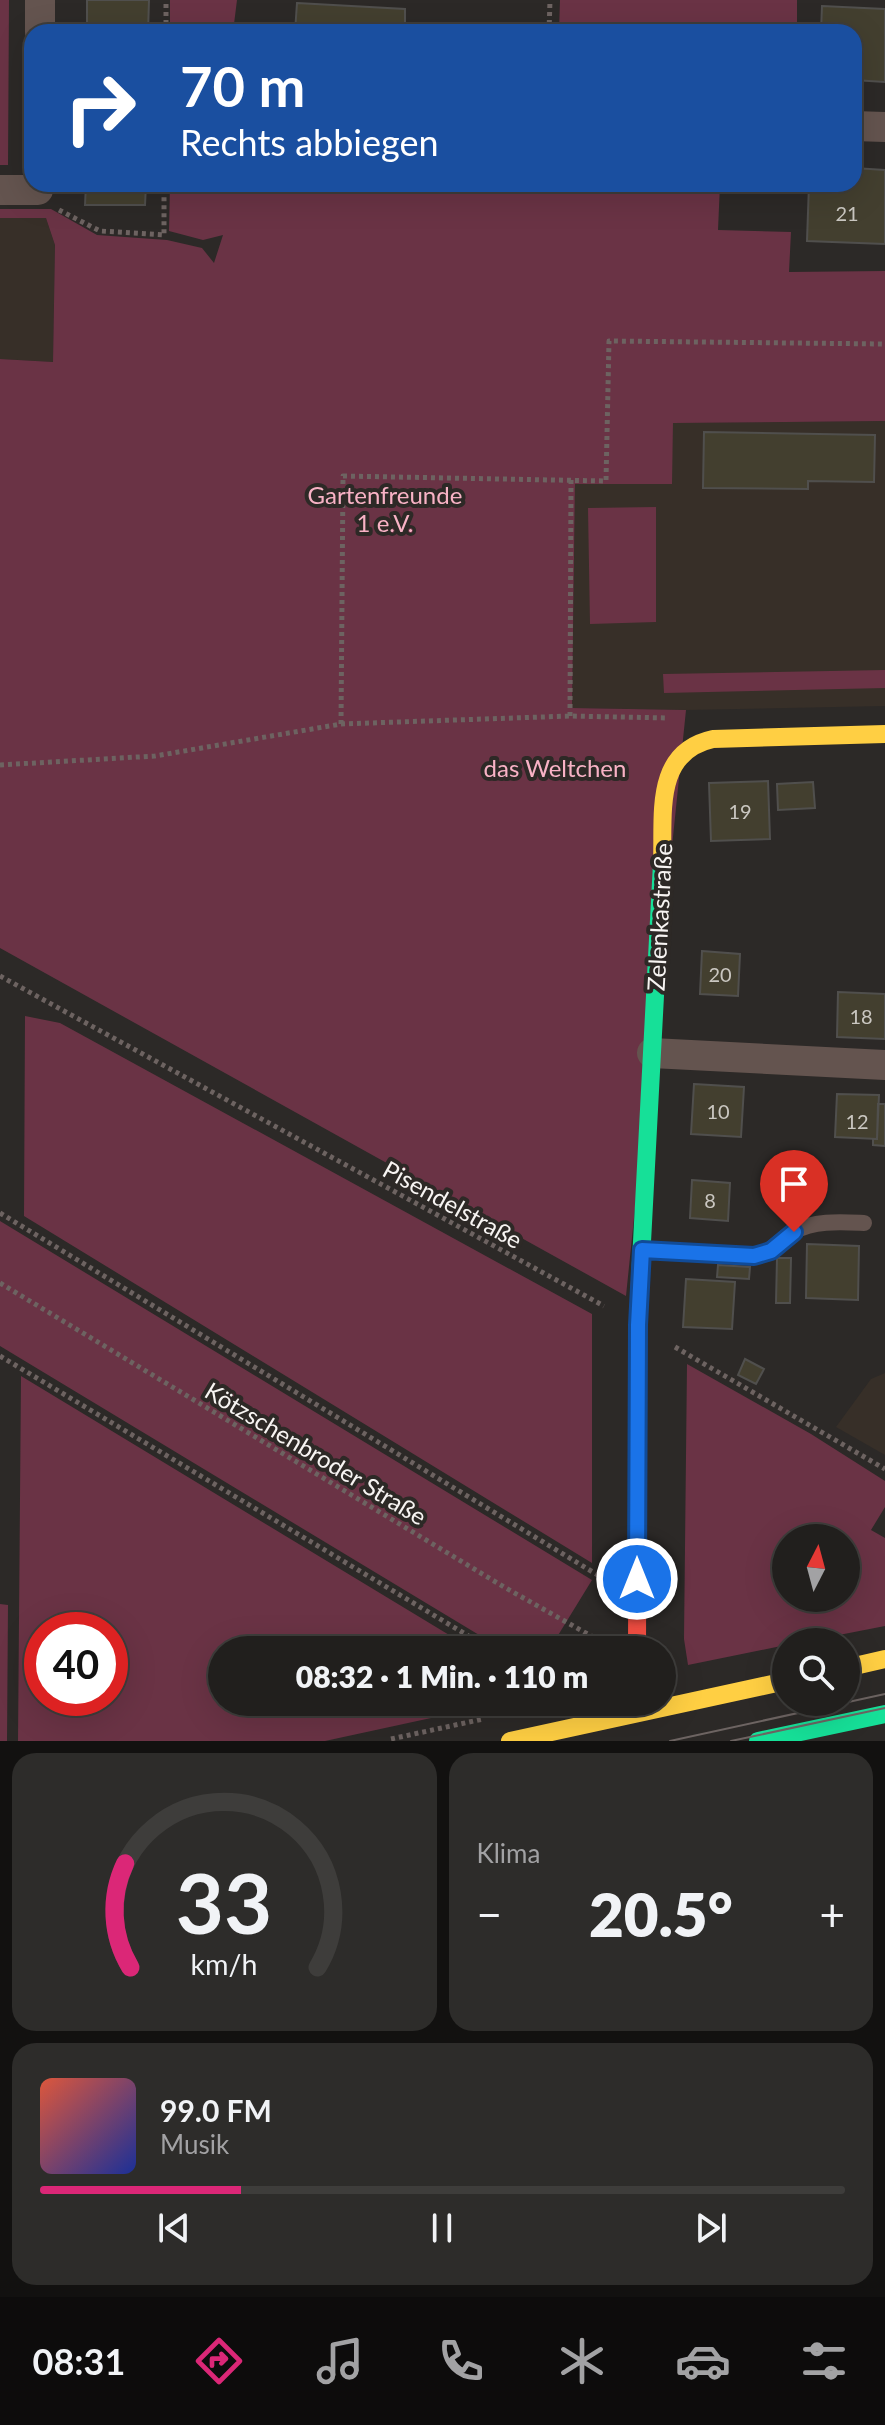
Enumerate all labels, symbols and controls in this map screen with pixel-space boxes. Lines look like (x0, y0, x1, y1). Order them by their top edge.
text: 70 m (180, 52, 305, 119)
icon: right (48, 56, 152, 160)
text: Rechts abbiegen (180, 120, 439, 164)
house number: 21 (835, 201, 859, 225)
park label: Gartenfreunde 1 e.V. (308, 480, 462, 537)
park label: das Weltchen (484, 753, 626, 782)
house number: 19 (728, 799, 752, 823)
street label: Zelenkastraße (641, 842, 677, 992)
house number: 20 (708, 962, 732, 986)
house number: 18 (849, 1004, 873, 1028)
house number: 10 (706, 1099, 730, 1123)
house number: 12 (845, 1109, 869, 1133)
pin (760, 1150, 828, 1232)
street label: Pisendelstraße (378, 1154, 528, 1254)
icon: arrive (772, 1162, 816, 1206)
house number: 8 (704, 1188, 716, 1212)
street label: Kötzschenbroder Straße (200, 1375, 432, 1531)
north arrow (772, 1524, 860, 1612)
map controls (772, 1524, 860, 1716)
position arrow (595, 1537, 679, 1621)
speed limit sign: 40 (24, 1612, 128, 1716)
button: search (772, 1628, 860, 1716)
text: 08:32 · 1 Min. · 110 m (296, 1658, 588, 1694)
text: Klima (477, 1837, 540, 1869)
text: 33 (176, 1852, 273, 1952)
text: 20.5° (589, 1878, 733, 1950)
text: − (477, 1888, 502, 1940)
text: + (819, 1888, 845, 1940)
text: km/h (191, 1947, 258, 1981)
text: 99.0 FM (160, 2092, 272, 2128)
text: Musik (160, 2128, 229, 2160)
icon: previous (152, 2206, 196, 2250)
icon: pause (420, 2206, 464, 2250)
icon: next (689, 2206, 733, 2250)
icon: directions (191, 2333, 247, 2389)
icon: music (312, 2333, 368, 2389)
icon: phone (433, 2333, 489, 2389)
icon: climate (554, 2333, 610, 2389)
icon: car (675, 2333, 731, 2389)
icon: filters (796, 2333, 852, 2389)
text: 08:31 (33, 2339, 125, 2383)

